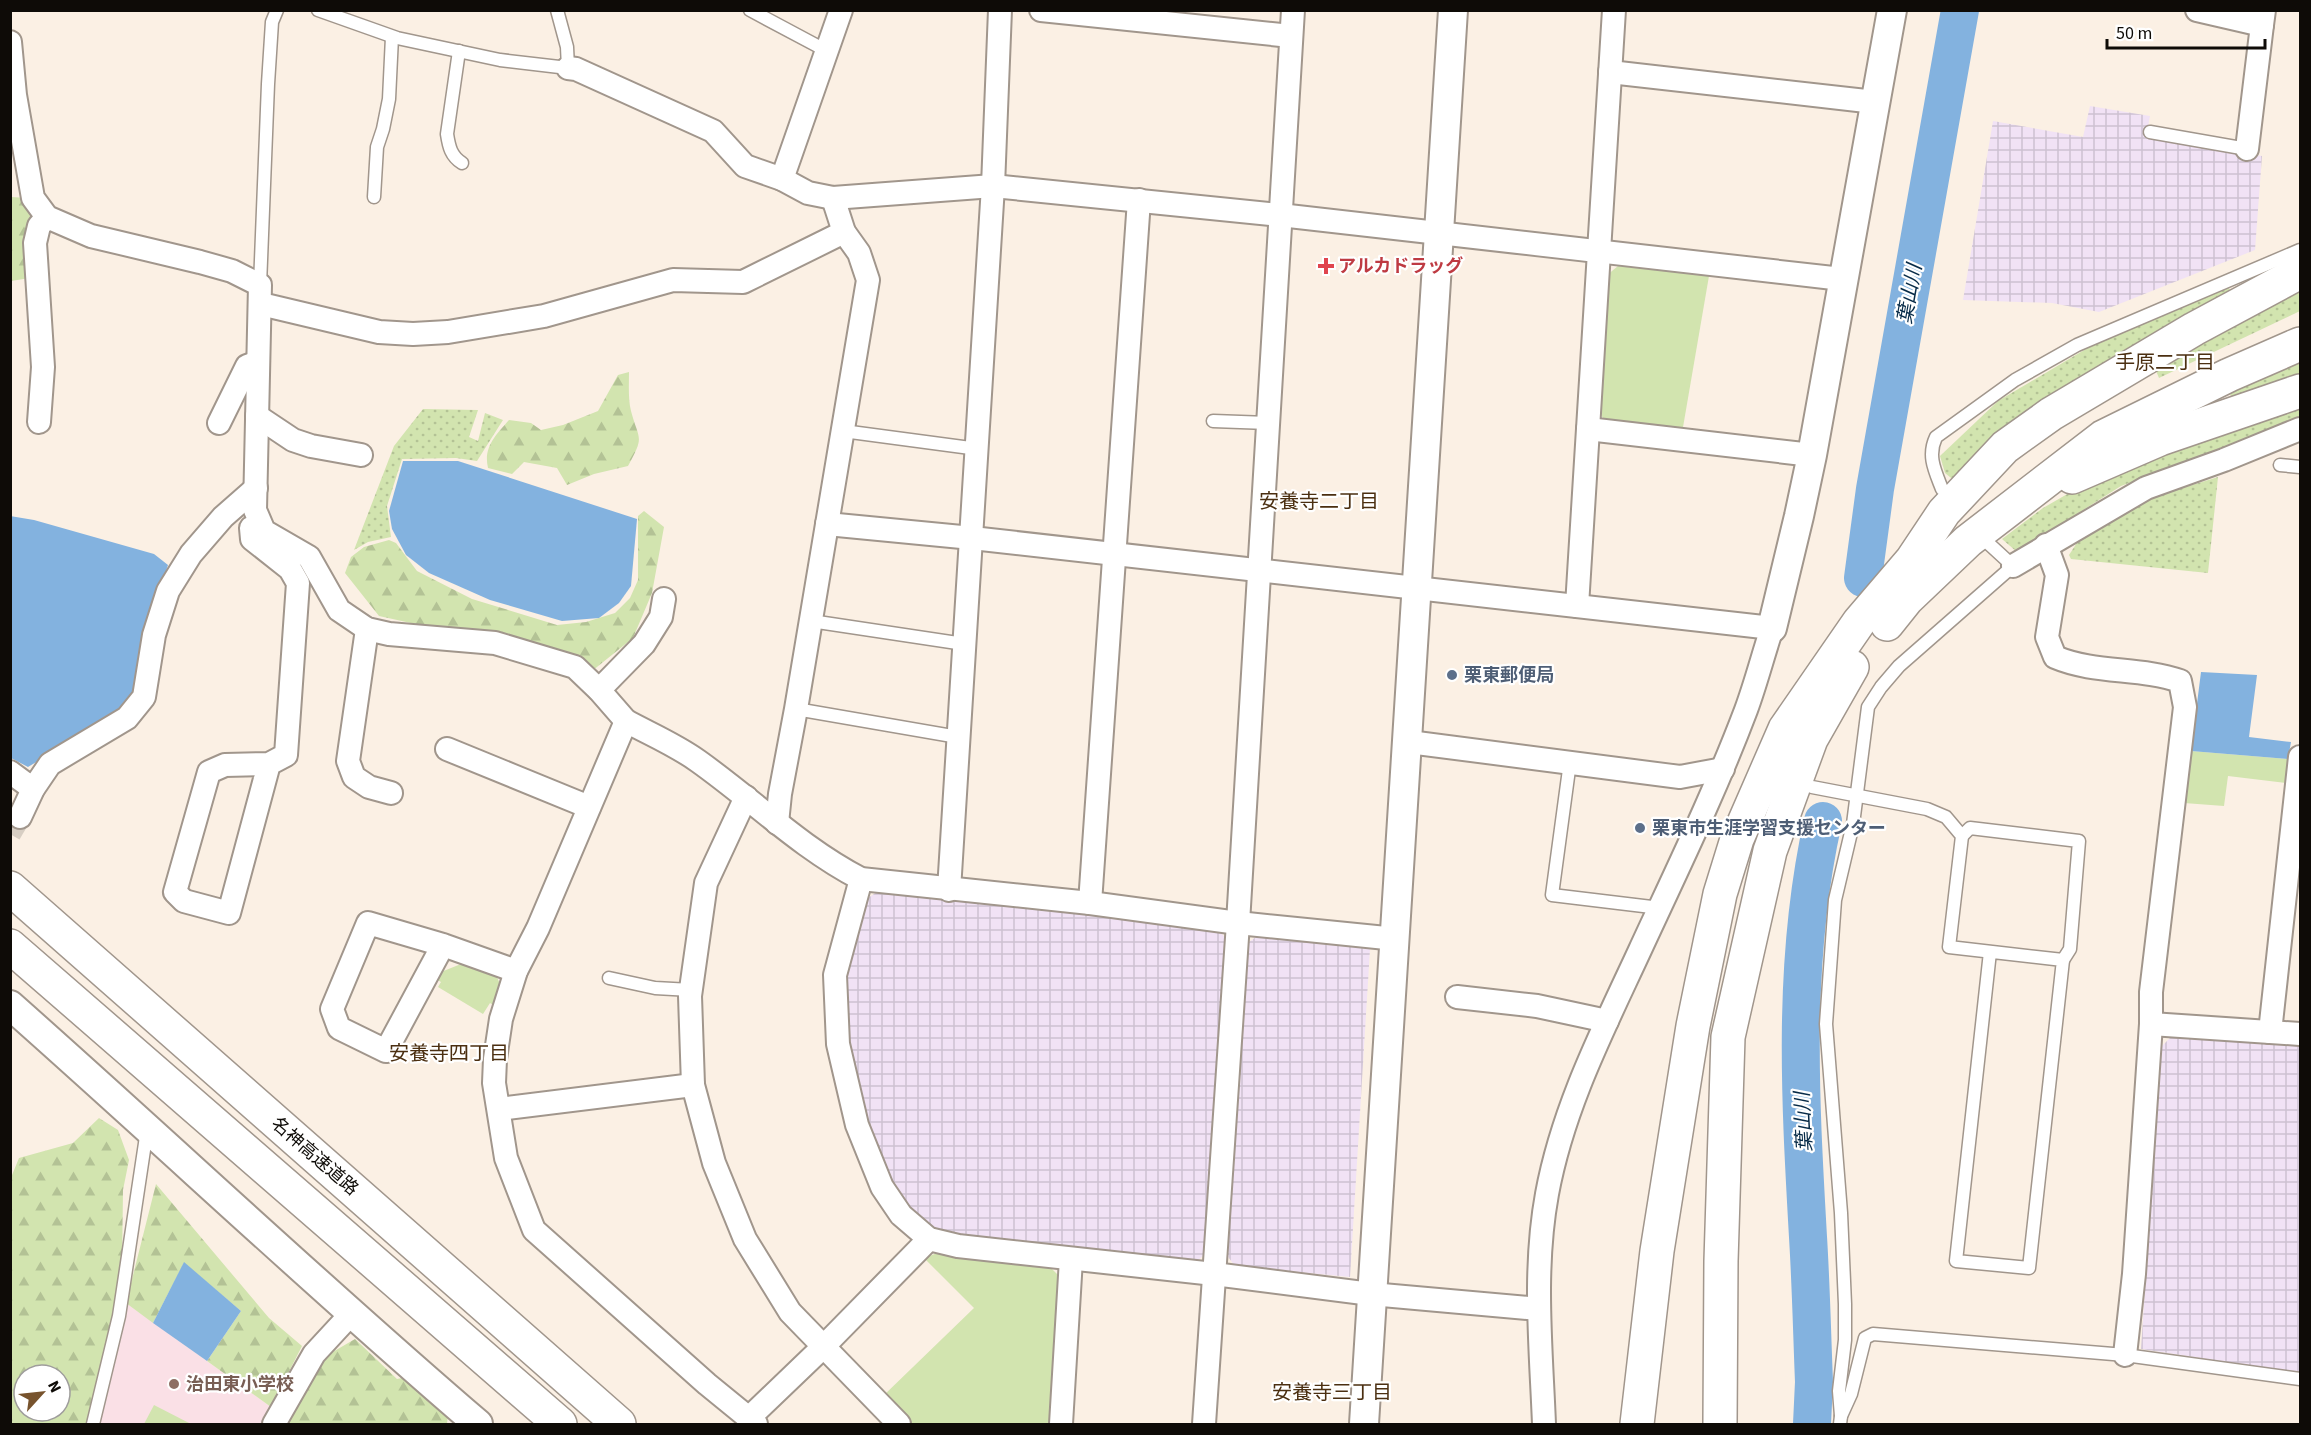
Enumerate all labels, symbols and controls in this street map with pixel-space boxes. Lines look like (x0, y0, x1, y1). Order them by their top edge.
scale bar (2107, 12, 2264, 50)
text: 50 m (2116, 21, 2152, 46)
place label: アルカドラッグ (1338, 254, 1463, 279)
marker: アルカドラッグ (1319, 259, 1333, 273)
water label: 葉山川 (1891, 260, 1929, 326)
district label: 手原二丁目 (2115, 349, 2215, 377)
district label: 安養寺二丁目 (1259, 488, 1379, 516)
place label: 栗東郵便局 (1464, 663, 1554, 688)
marker: 栗東郵便局 (1445, 668, 1459, 682)
place label: 栗東市生涯学習支援センター (1652, 816, 1886, 841)
marker: 栗東市生涯学習支援センター (1633, 821, 1647, 835)
district label: 安養寺四丁目 (389, 1040, 509, 1068)
water label: 葉山川 (1788, 1089, 1820, 1153)
street label: 名神高速道路 (266, 1112, 364, 1201)
north arrow (12, 1363, 72, 1423)
place label: 治田東小学校 (186, 1372, 294, 1397)
text: N (42, 1377, 67, 1396)
marker: 治田東小学校 (167, 1377, 181, 1391)
district label: 安養寺三丁目 (1272, 1379, 1392, 1407)

